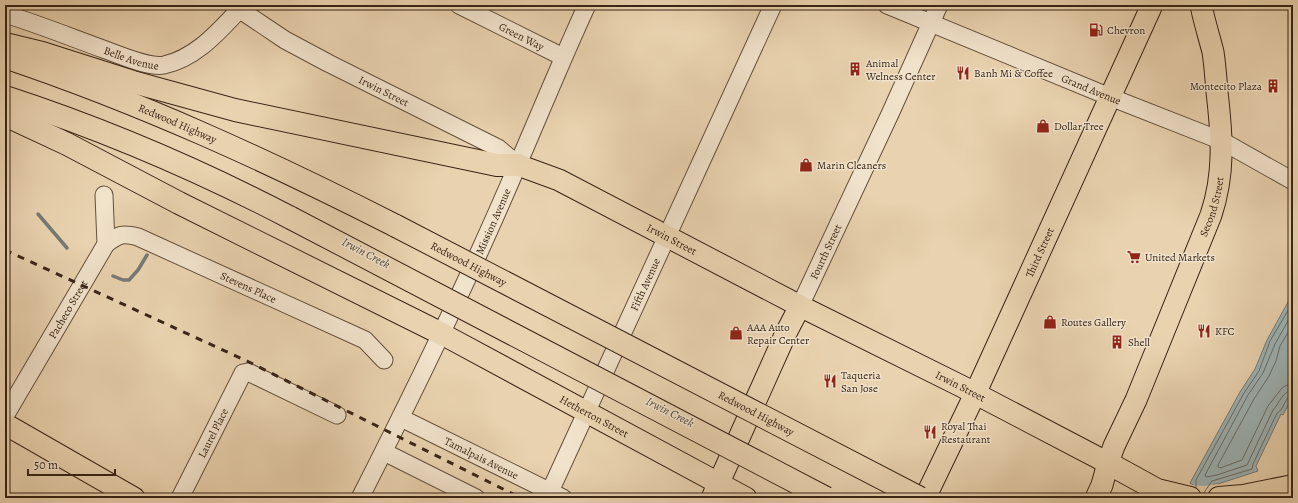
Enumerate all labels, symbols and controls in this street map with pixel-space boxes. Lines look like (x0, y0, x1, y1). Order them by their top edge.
street label: Green Way (496, 19, 547, 54)
fuel station icon: Chevron (1088, 22, 1104, 38)
place label: Chevron (1107, 23, 1145, 38)
street label: Belle Avenue (102, 43, 159, 73)
place label: Animal Welness Center (865, 56, 935, 84)
building icon: Animal Welness Center (847, 61, 863, 77)
restaurant icon: Banh Mi & Coffee (955, 65, 971, 81)
place label: Banh Mi & Coffee (974, 66, 1053, 81)
street label: Grand Avenue (1059, 71, 1123, 109)
street label: Irwin Street (356, 73, 412, 110)
building icon: Montecito Plaza (1265, 78, 1281, 94)
place label: Montecito Plaza (1190, 79, 1263, 94)
street label: Redwood Highway (136, 100, 219, 147)
shop icon: Dollar Tree (1035, 118, 1051, 134)
place label: Dollar Tree (1054, 119, 1104, 134)
shop icon: Marin Cleaners (798, 157, 814, 173)
place label: Marin Cleaners (817, 158, 886, 173)
street label: Second Street (1196, 176, 1228, 239)
street label: Mission Avenue (472, 186, 515, 257)
street label: Irwin Street (644, 220, 700, 259)
street label: Fourth Street (806, 221, 846, 282)
street label: Third Street (1022, 225, 1058, 280)
water label: Irwin Creek (339, 234, 393, 273)
street label: Redwood Highway (428, 238, 509, 290)
supermarket icon: United Markets (1126, 249, 1142, 265)
place label: United Markets (1145, 250, 1215, 265)
street label: Fifth Avenue (627, 256, 664, 313)
street label: Stevens Place (218, 268, 279, 307)
street label: Pacheco Street (45, 277, 92, 341)
shop icon: Routes Gallery (1042, 314, 1058, 330)
place label: Routes Gallery (1061, 315, 1126, 330)
place label: AAA Auto Repair Center (746, 320, 809, 348)
restaurant icon: KFC (1196, 323, 1212, 339)
place label: KFC (1215, 324, 1234, 339)
shop icon: AAA Auto Repair Center (728, 325, 744, 341)
building icon: Shell (1109, 334, 1125, 350)
place label: Shell (1128, 335, 1150, 350)
street label: Irwin Street (933, 367, 988, 406)
place label: Taqueria San Jose (841, 368, 881, 396)
restaurant icon: Taqueria San Jose (822, 373, 838, 389)
street label: Redwood Highway (715, 388, 797, 440)
street label: Hetherton Street (557, 392, 631, 441)
water label: Irwin Creek (643, 393, 697, 431)
street label: Laurel Place (194, 406, 232, 460)
place label: Royal Thai Restaurant (941, 419, 991, 447)
restaurant icon: Royal Thai Restaurant (922, 424, 938, 440)
street label: Tamalpais Avenue (442, 434, 521, 483)
scale bar (28, 451, 115, 477)
text: 50 m (34, 457, 58, 473)

